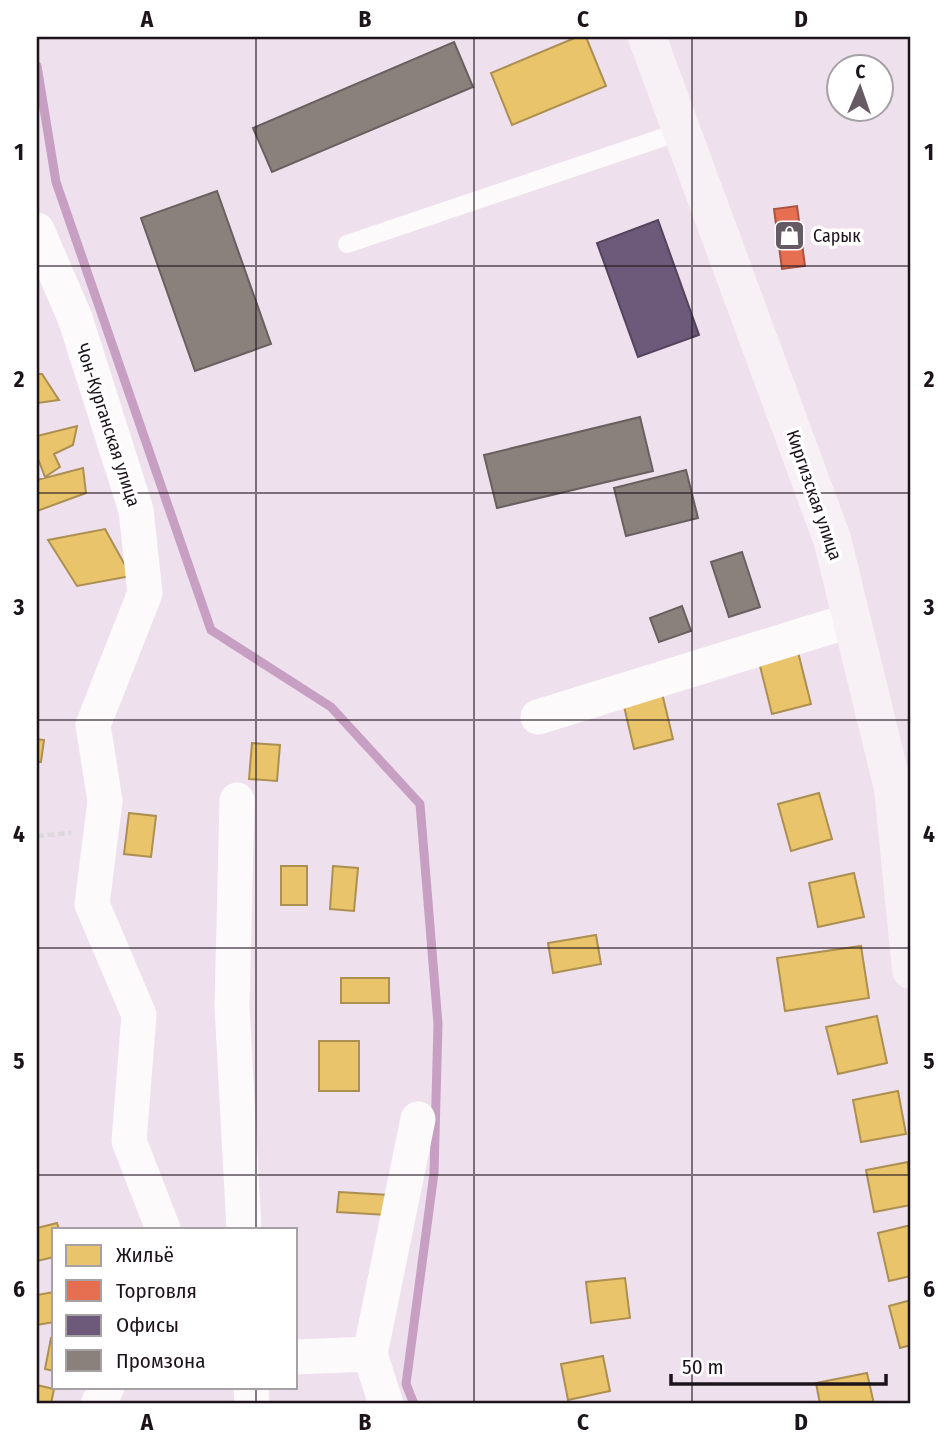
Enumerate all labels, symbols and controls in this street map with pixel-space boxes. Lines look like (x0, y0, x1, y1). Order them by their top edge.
text: A (140, 5, 154, 33)
text: B (359, 5, 372, 33)
text: C (577, 5, 589, 33)
text: D (794, 5, 808, 33)
north arrow (825, 52, 895, 122)
text: С (855, 60, 866, 83)
text: 1 (14, 138, 24, 166)
text: 1 (924, 138, 934, 166)
shop icon: Сарык (773, 219, 807, 253)
place label: Сарык (813, 225, 861, 247)
street label: Чон-Курганская улица (71, 341, 145, 510)
text: 2 (13, 365, 25, 393)
text: 2 (923, 365, 935, 393)
street label: Киргизская улица (781, 427, 847, 563)
text: 3 (13, 593, 25, 621)
text: 3 (923, 593, 935, 621)
text: 4 (13, 820, 25, 848)
text: 4 (923, 820, 935, 848)
text: 5 (13, 1047, 25, 1075)
text: 5 (923, 1047, 935, 1075)
legend (52, 1228, 298, 1388)
text: Жильё (116, 1242, 174, 1268)
text: 6 (13, 1275, 25, 1303)
text: 6 (923, 1275, 935, 1303)
text: Торговля (116, 1278, 197, 1304)
text: Офисы (116, 1312, 179, 1338)
scale bar (671, 1343, 887, 1387)
text: Промзона (116, 1348, 205, 1374)
text: 50 m (682, 1354, 724, 1380)
text: A (140, 1408, 154, 1436)
text: B (359, 1408, 372, 1436)
text: C (577, 1408, 589, 1436)
text: D (794, 1408, 808, 1436)

